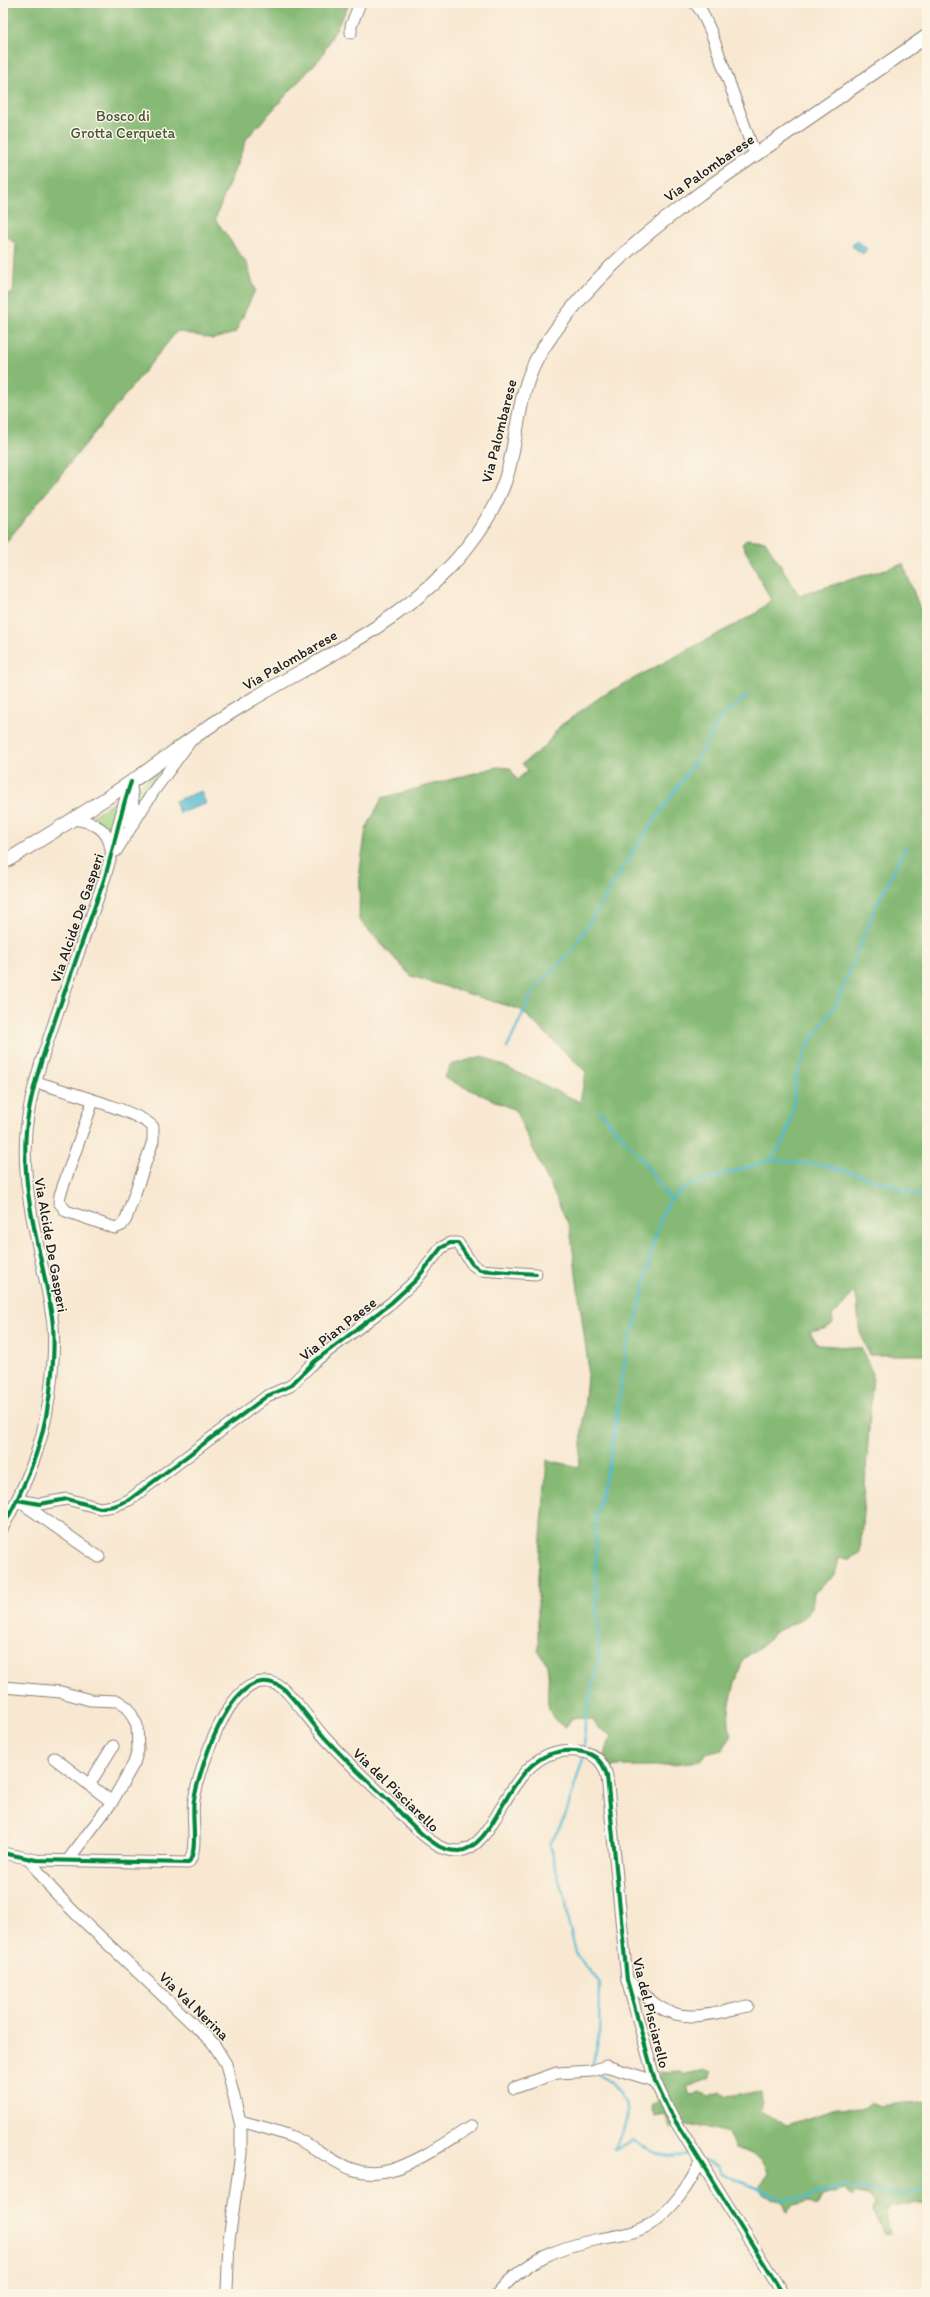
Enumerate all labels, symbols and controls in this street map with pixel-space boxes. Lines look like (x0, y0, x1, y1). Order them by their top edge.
park label: Bosco di Grotta Cerqueta (71, 107, 176, 142)
street label: Via Palombarese (660, 130, 758, 206)
street label: Via Palombarese (477, 377, 521, 485)
street label: Via Palombarese (240, 626, 340, 694)
street label: Via Alcide De Gasperi (46, 851, 108, 985)
street label: Via Alcide De Gasperi (30, 1176, 72, 1314)
street label: Via Pian Paese (296, 1293, 380, 1365)
street label: Via del Pisciarello (349, 1744, 443, 1836)
street label: Via del Pisciarello (629, 1956, 673, 2070)
street label: Via Val Nerina (155, 1968, 233, 2044)

